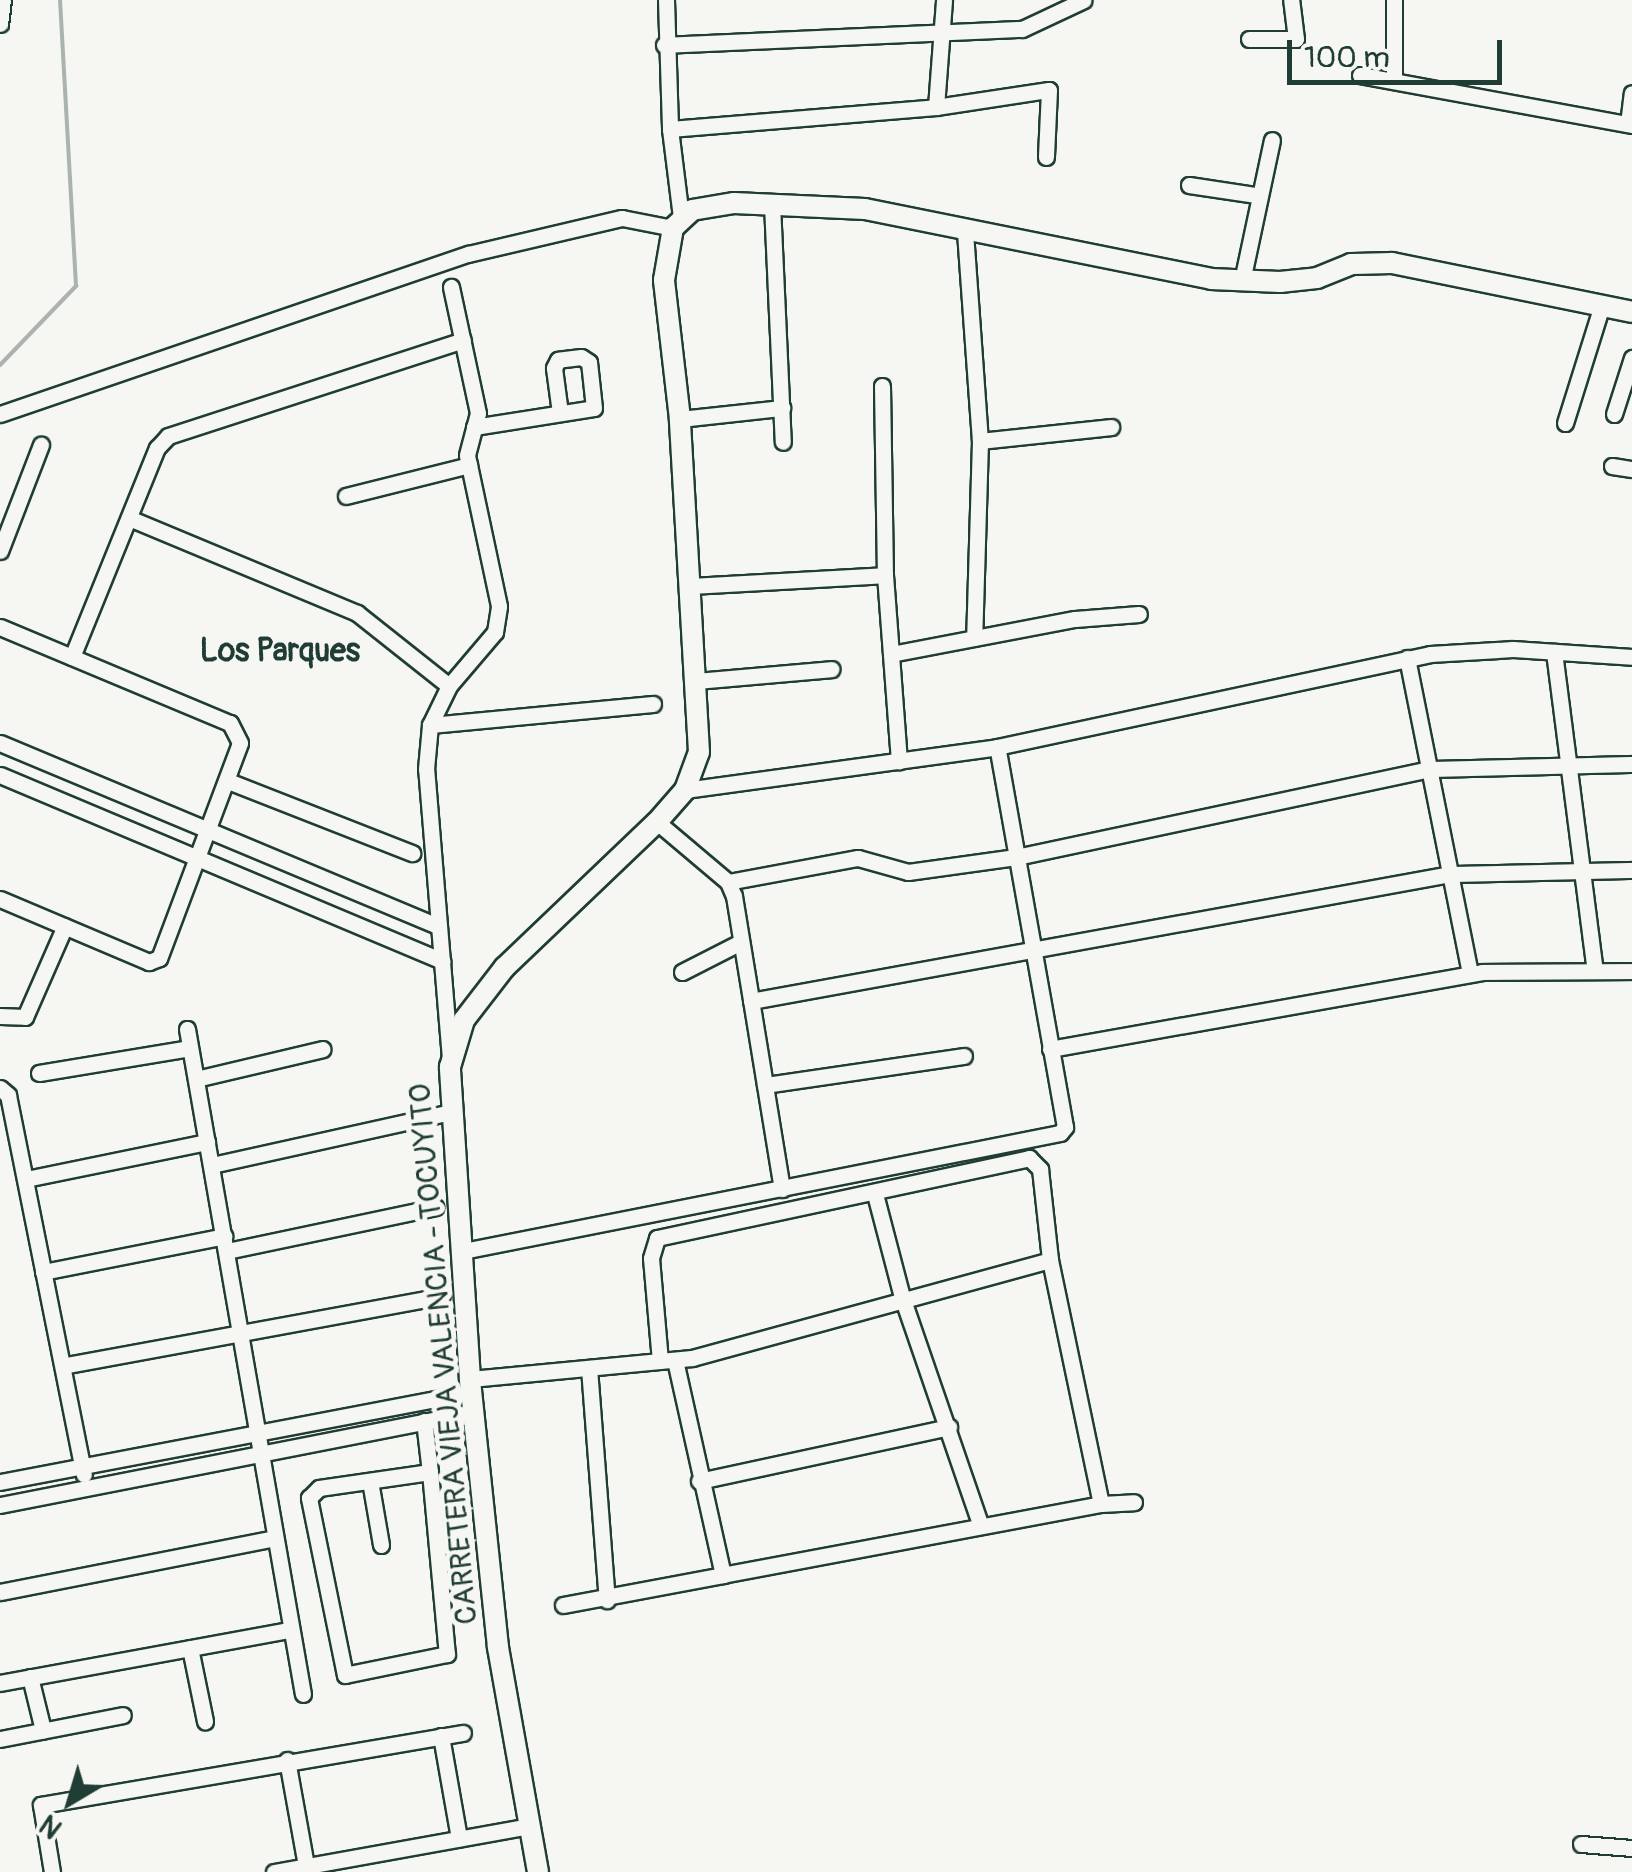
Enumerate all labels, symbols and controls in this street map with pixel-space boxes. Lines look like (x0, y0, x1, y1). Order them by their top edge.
scale bar (1292, 20, 1507, 82)
text: 100 m (1304, 39, 1390, 76)
district label: Los Parques (200, 632, 360, 670)
street label: CARRETERA VIEJA VALENCIA - TOCUYITO (402, 1082, 486, 1626)
north arrow (20, 1752, 120, 1852)
text: N (33, 1806, 69, 1846)

